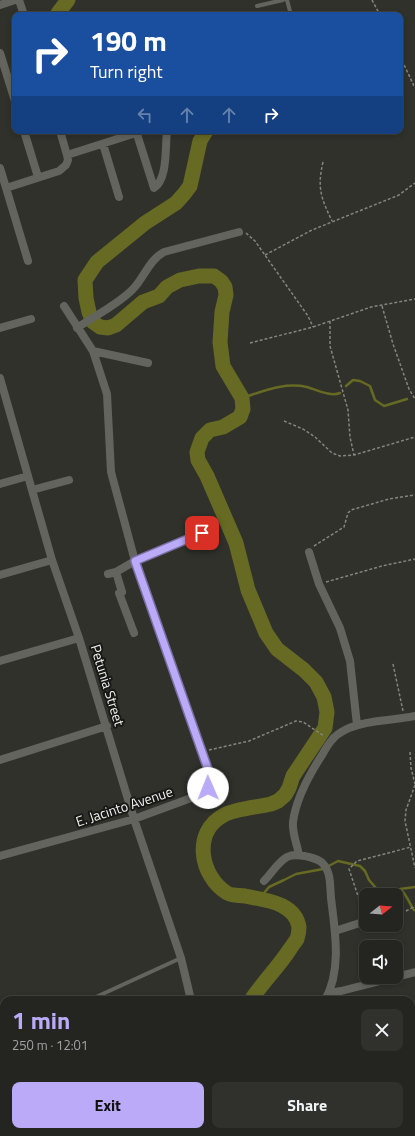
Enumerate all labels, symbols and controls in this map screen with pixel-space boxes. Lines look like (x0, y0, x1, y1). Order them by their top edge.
text: 190 m (90, 19, 167, 62)
icon: right (24, 28, 76, 80)
text: Turn right (90, 58, 163, 85)
icon: left (134, 104, 156, 126)
icon: ahead (176, 104, 198, 126)
icon: ahead (218, 104, 240, 126)
icon: right (260, 104, 282, 126)
pin (185, 516, 219, 550)
icon: arrive (191, 522, 213, 544)
street label: Petunia Street (86, 642, 130, 728)
position arrow (187, 767, 229, 809)
street label: E. Jacinto Avenue (73, 780, 175, 832)
north arrow (359, 888, 403, 932)
map controls (359, 888, 403, 984)
button: sound (359, 940, 403, 984)
text: 1 min (12, 1002, 70, 1038)
button: close (361, 1009, 403, 1051)
text: 250 m · 12:01 (12, 1035, 88, 1055)
button: Exit (12, 1082, 204, 1128)
button: Share (212, 1082, 403, 1128)

